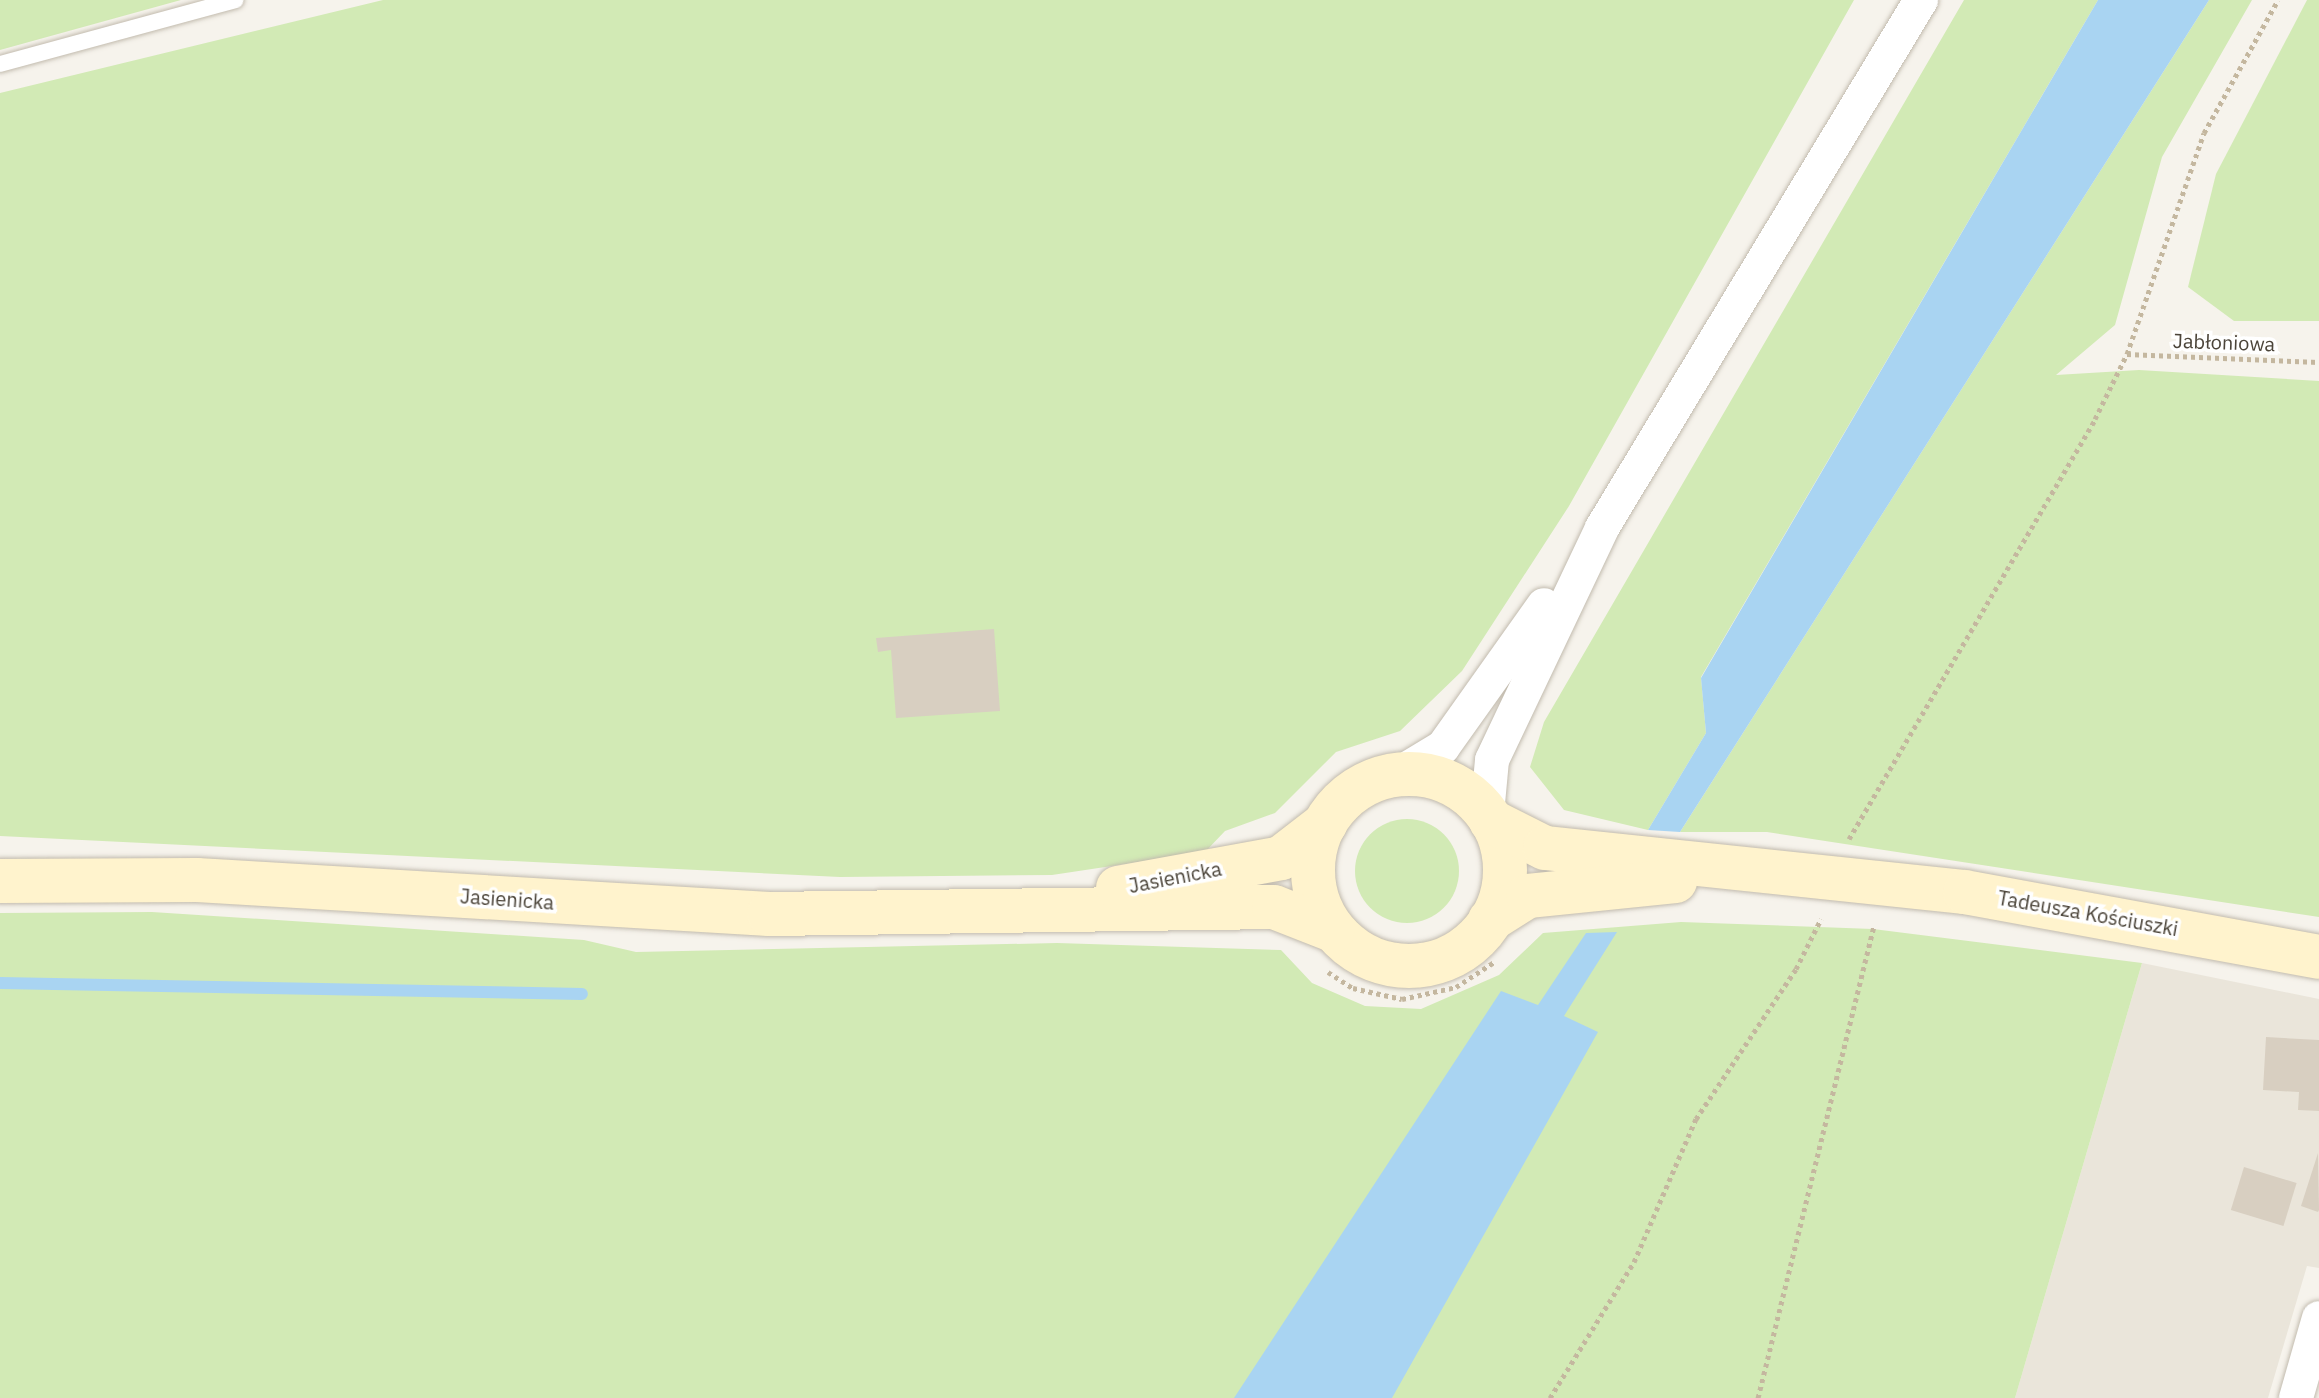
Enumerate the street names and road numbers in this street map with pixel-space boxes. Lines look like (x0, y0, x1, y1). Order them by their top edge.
street label: Jabłoniowa (2172, 328, 2276, 356)
street label: Jasienicka (1127, 856, 1223, 898)
street label: Jasienicka (459, 884, 555, 914)
street label: Tadeusza Kościuszki (1996, 885, 2180, 941)

